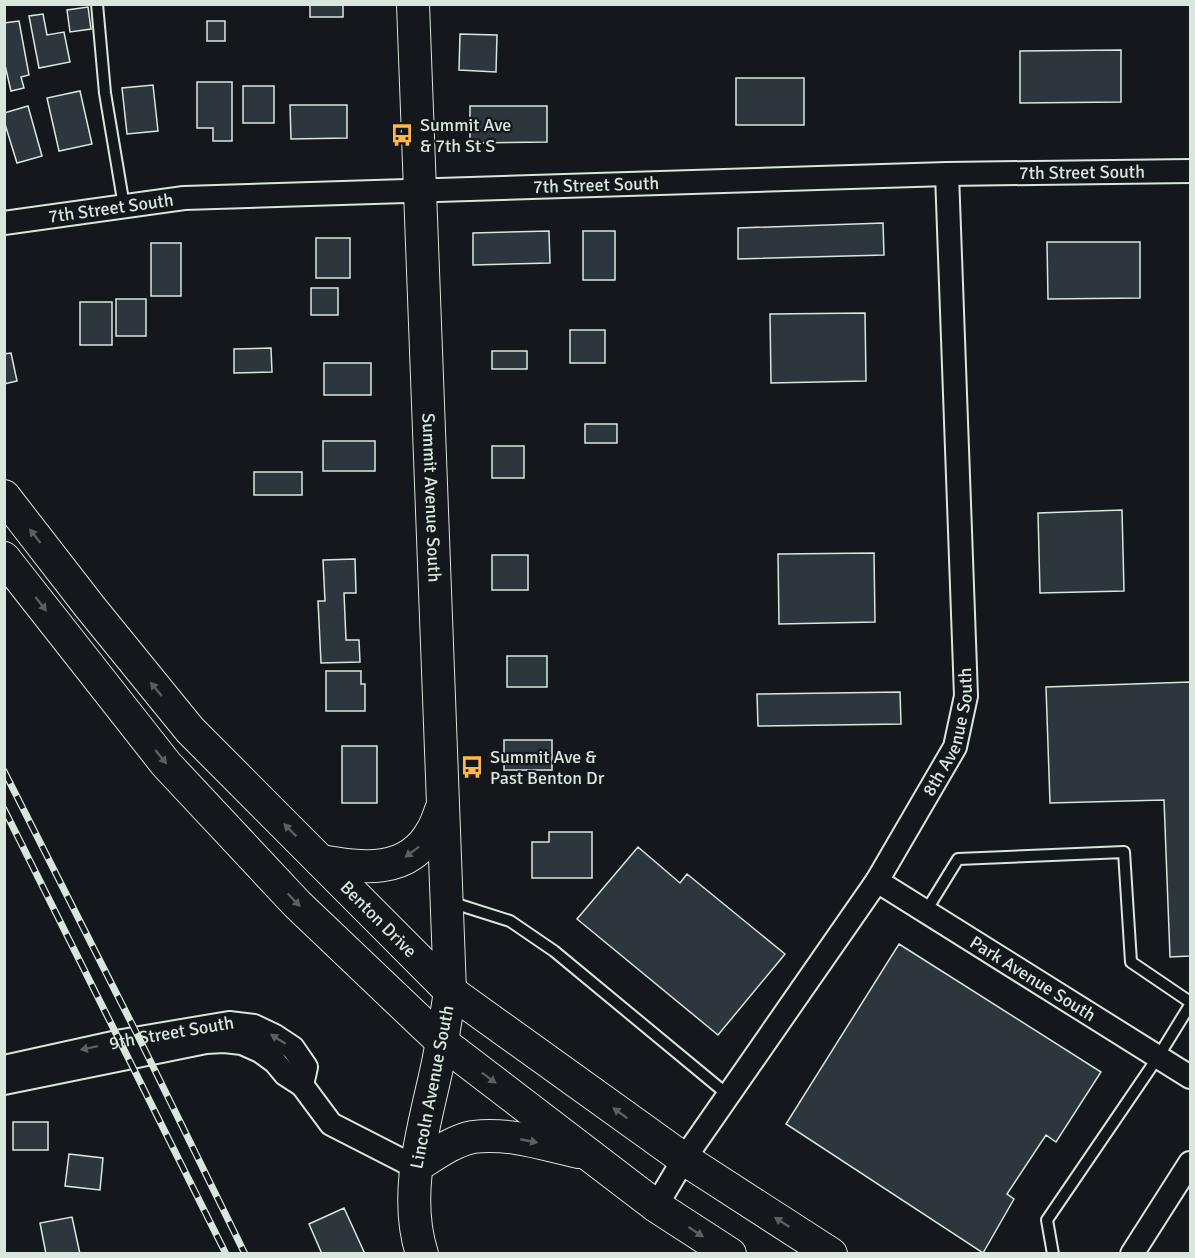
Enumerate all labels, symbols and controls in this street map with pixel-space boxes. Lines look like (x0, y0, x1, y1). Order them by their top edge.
place label: Summit Ave & 7th St S (420, 114, 511, 157)
bus stop icon: Summit Ave & 7th St S (389, 122, 415, 148)
street label: 7th Street South (1019, 161, 1145, 184)
street label: 7th Street South (533, 172, 659, 198)
street label: 7th Street South (47, 189, 175, 228)
street label: Summit Avenue South (417, 413, 446, 583)
one-way arrow (29, 528, 42, 544)
one-way arrow (34, 596, 47, 612)
street label: 8th Avenue South (918, 667, 977, 800)
one-way arrow (150, 681, 163, 697)
place label: Summit Ave & Past Benton Dr (490, 746, 605, 789)
one-way arrow (154, 749, 167, 764)
bus stop icon: Summit Ave & Past Benton Dr (459, 754, 485, 780)
one-way arrow (284, 824, 298, 838)
one-way arrow (404, 846, 420, 858)
street label: Benton Drive (336, 876, 421, 962)
one-way arrow (286, 893, 300, 907)
street label: Park Avenue South (966, 931, 1100, 1026)
street label: Lincoln Avenue South (405, 1003, 459, 1171)
street label: 9th Street South (107, 1011, 235, 1055)
one-way arrow (270, 1033, 286, 1044)
one-way arrow (80, 1044, 98, 1054)
one-way arrow (481, 1072, 497, 1085)
one-way arrow (612, 1107, 628, 1119)
one-way arrow (520, 1137, 539, 1146)
one-way arrow (774, 1217, 790, 1228)
one-way arrow (688, 1226, 704, 1237)

